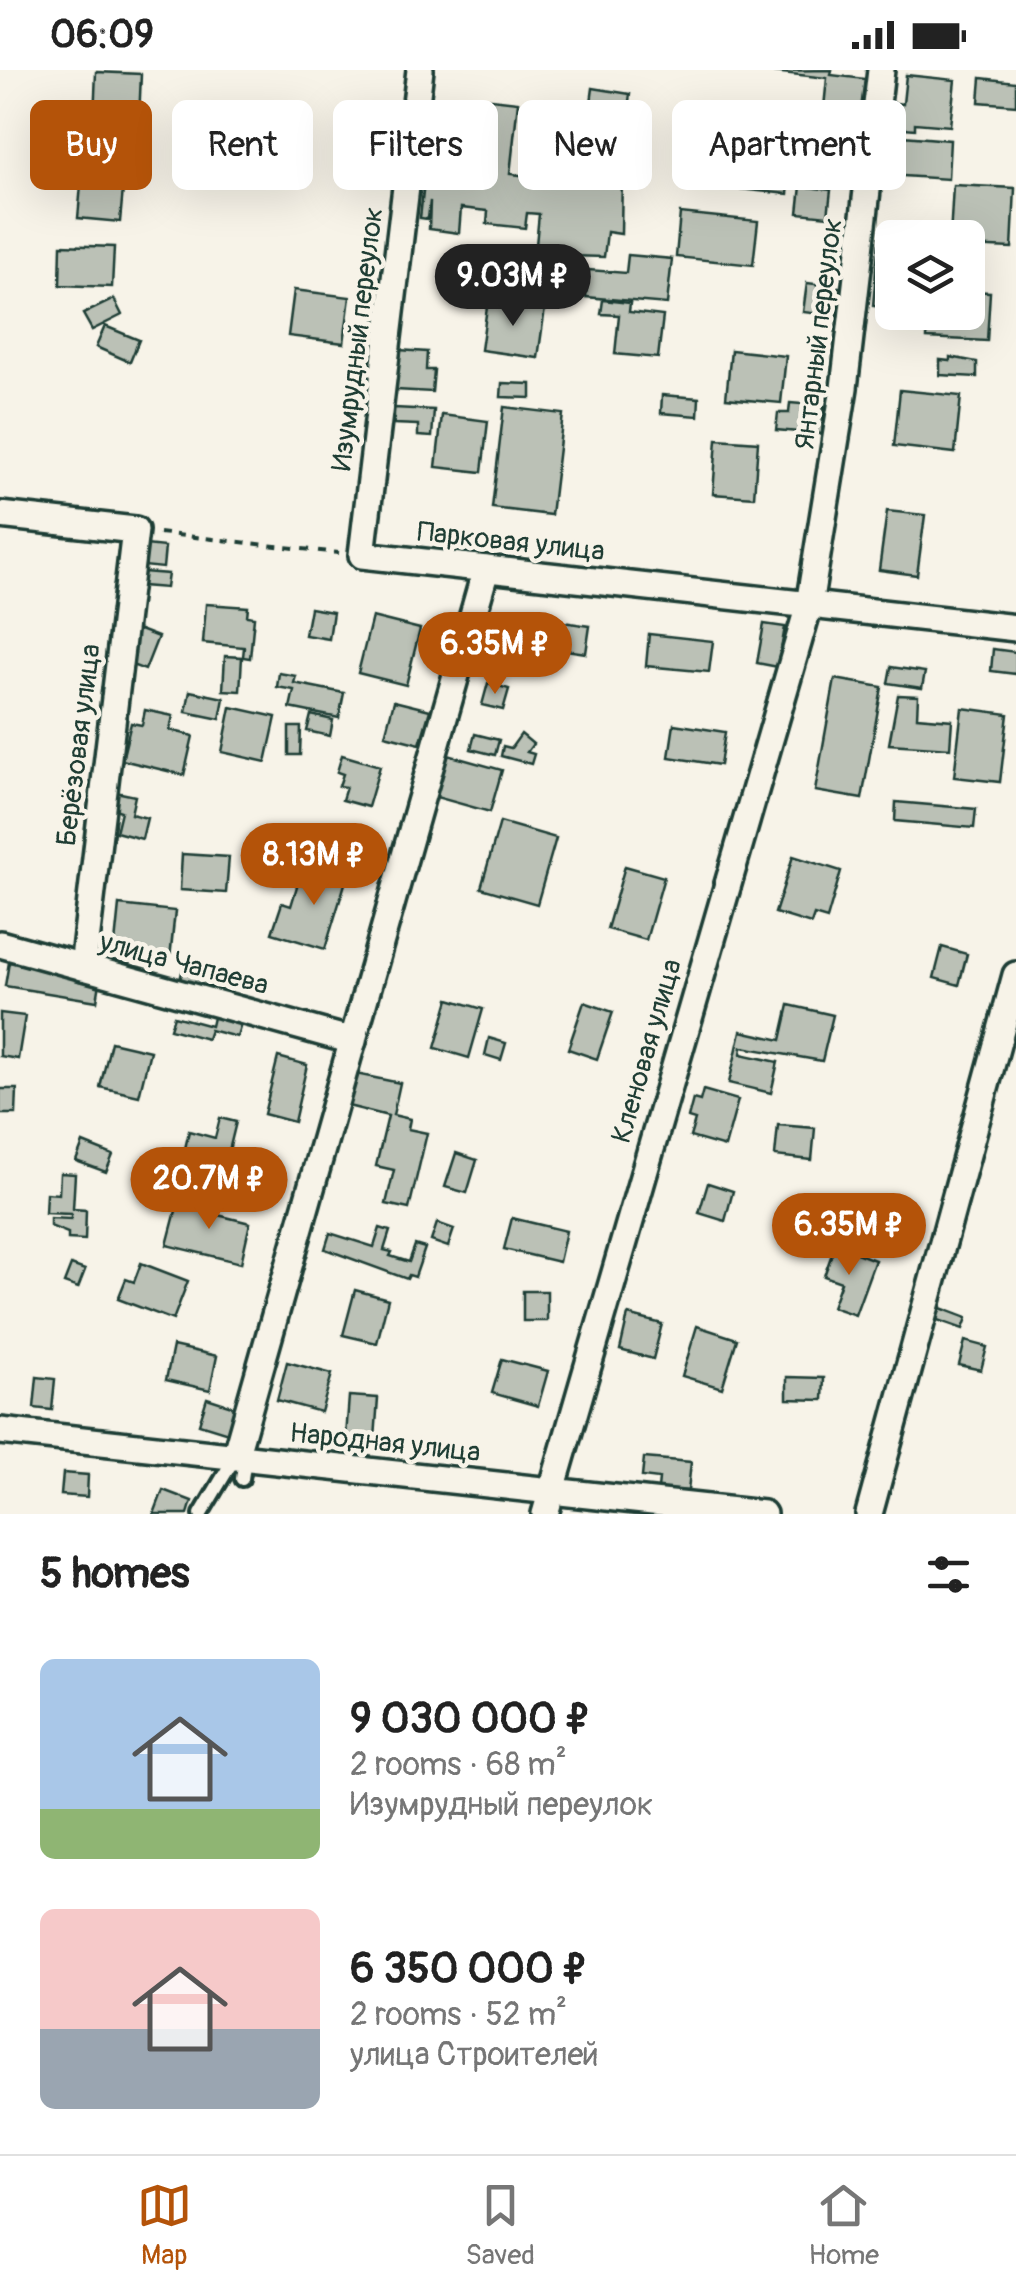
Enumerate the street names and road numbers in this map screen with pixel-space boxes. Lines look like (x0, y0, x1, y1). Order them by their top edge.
street label: Изумрудный переулок (324, 205, 392, 473)
street label: Янтарный переулок (787, 216, 851, 452)
street label: Парковая улица (416, 515, 606, 569)
street label: Берёзовая улица (49, 642, 109, 848)
street label: улица Чапаева (95, 924, 272, 1003)
street label: Кленовая улица (604, 955, 690, 1147)
street label: Народная улица (288, 1416, 482, 1470)

